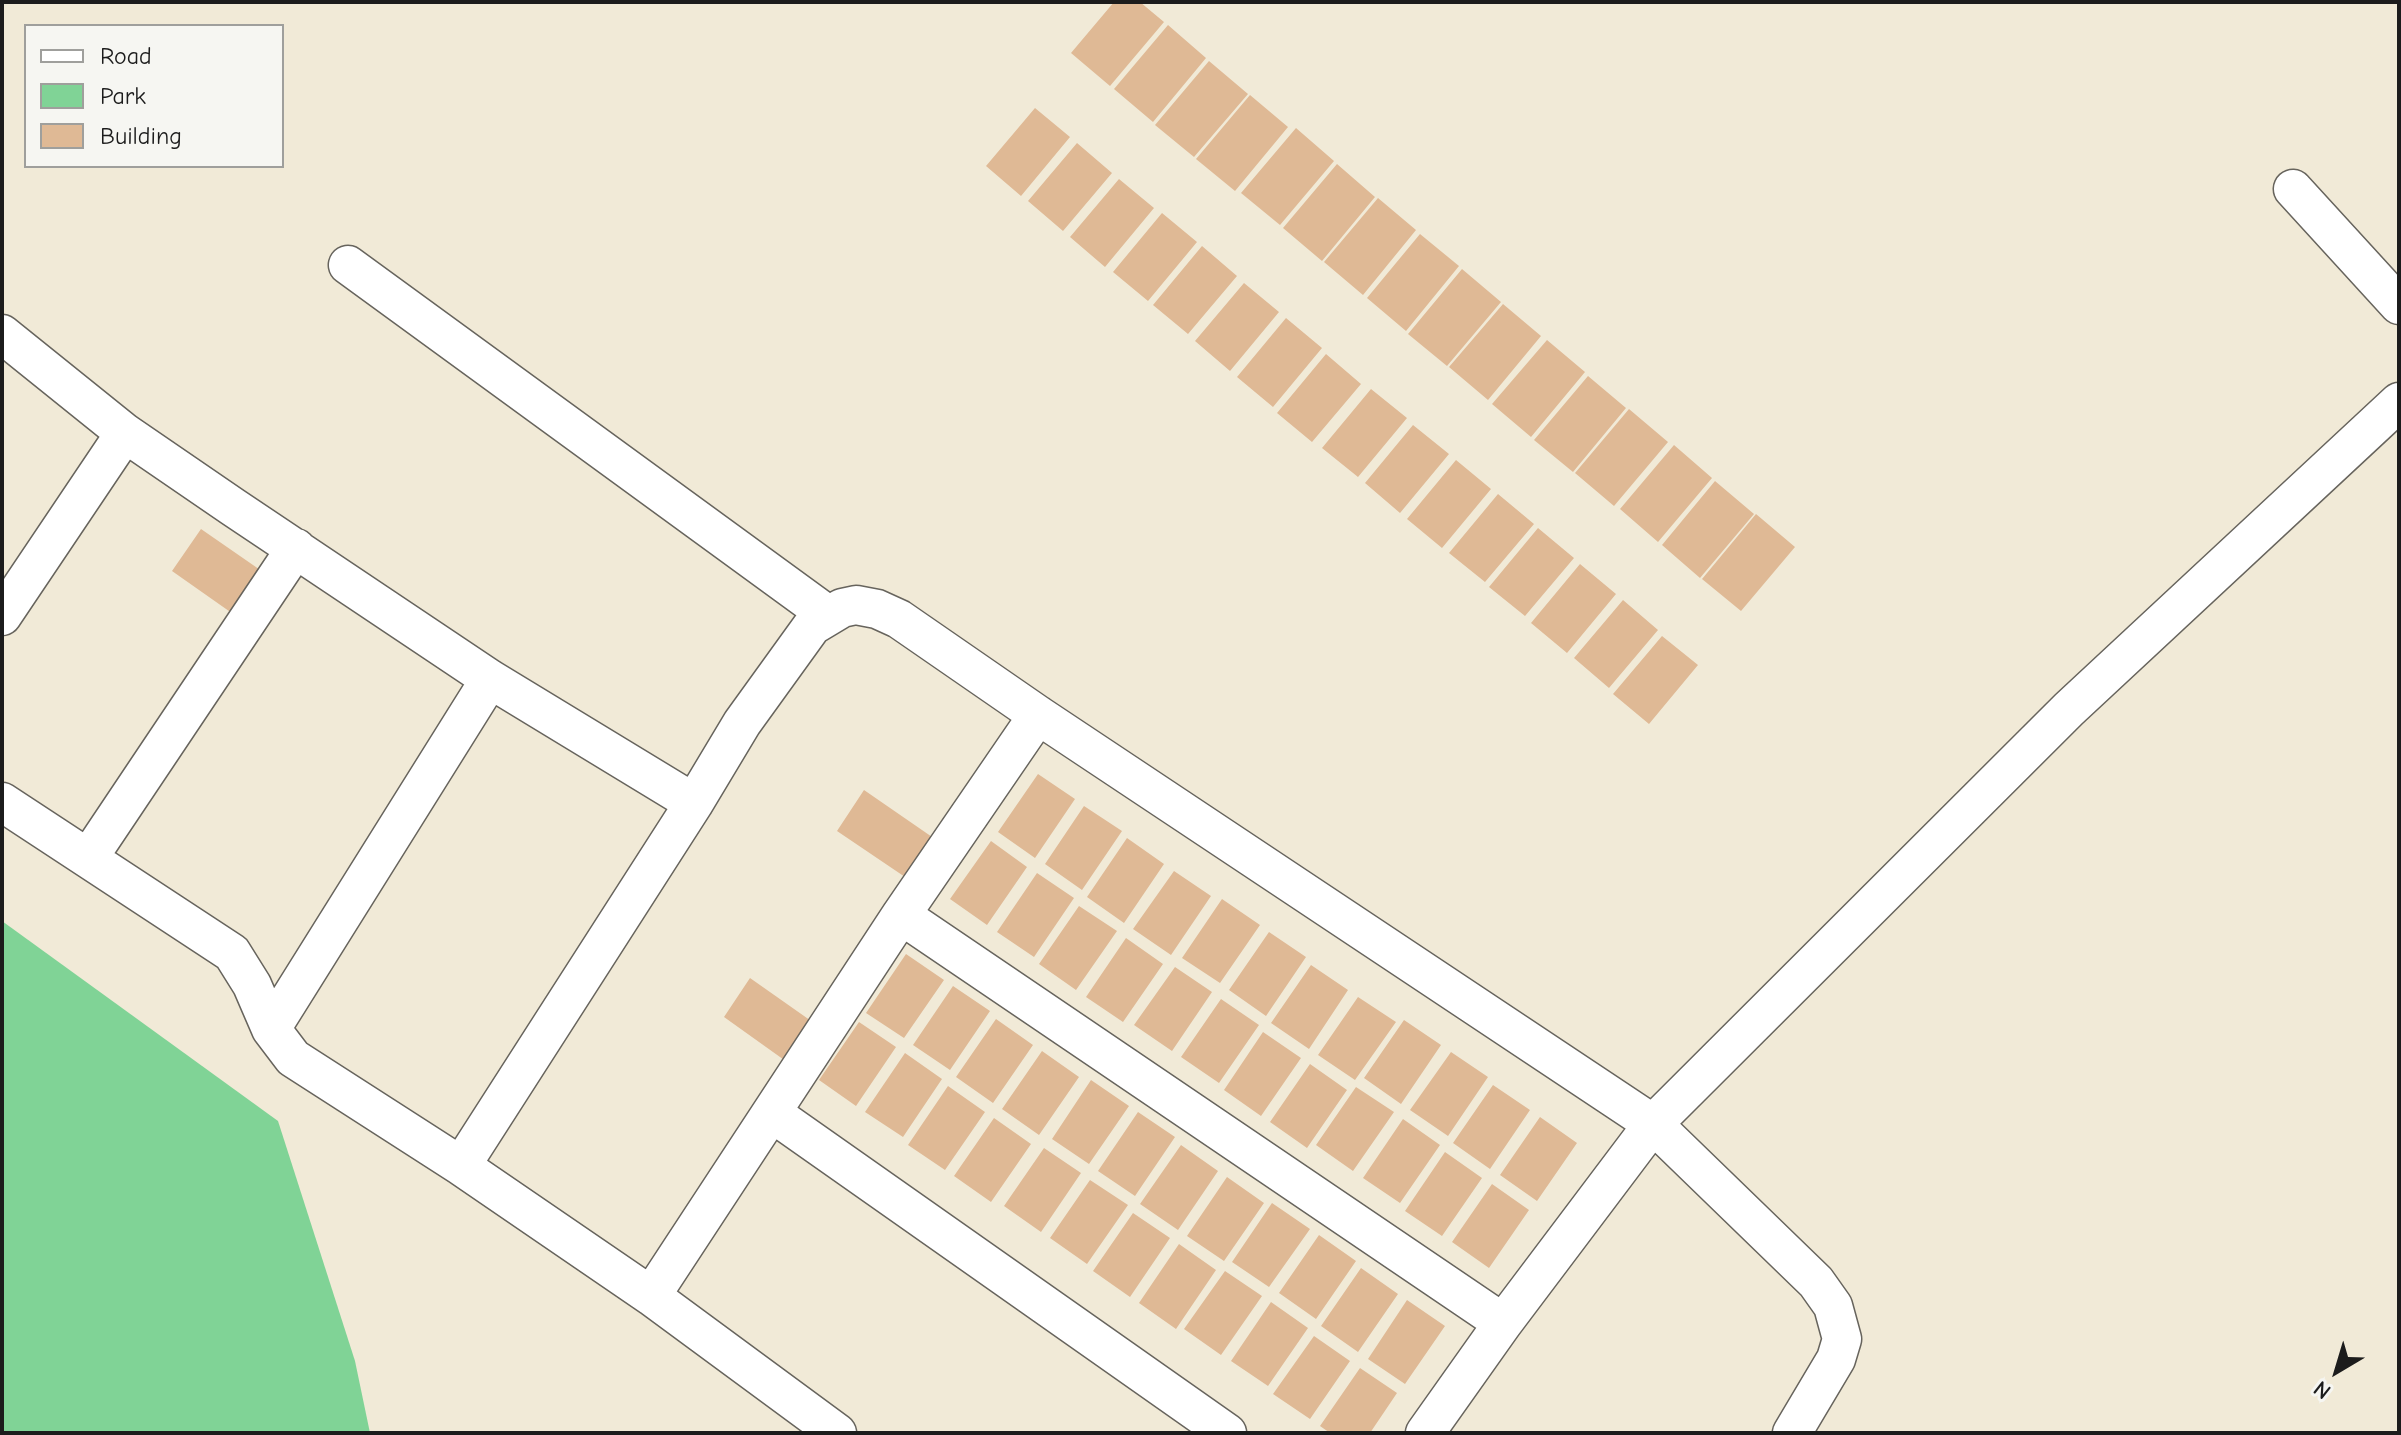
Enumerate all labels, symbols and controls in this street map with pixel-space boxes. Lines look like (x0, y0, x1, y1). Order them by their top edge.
legend (24, 24, 284, 168)
text: Road (100, 42, 152, 70)
text: Park (100, 82, 146, 110)
text: Building (100, 122, 182, 150)
north arrow (2297, 1331, 2377, 1411)
text: N (2309, 1375, 2336, 1405)

